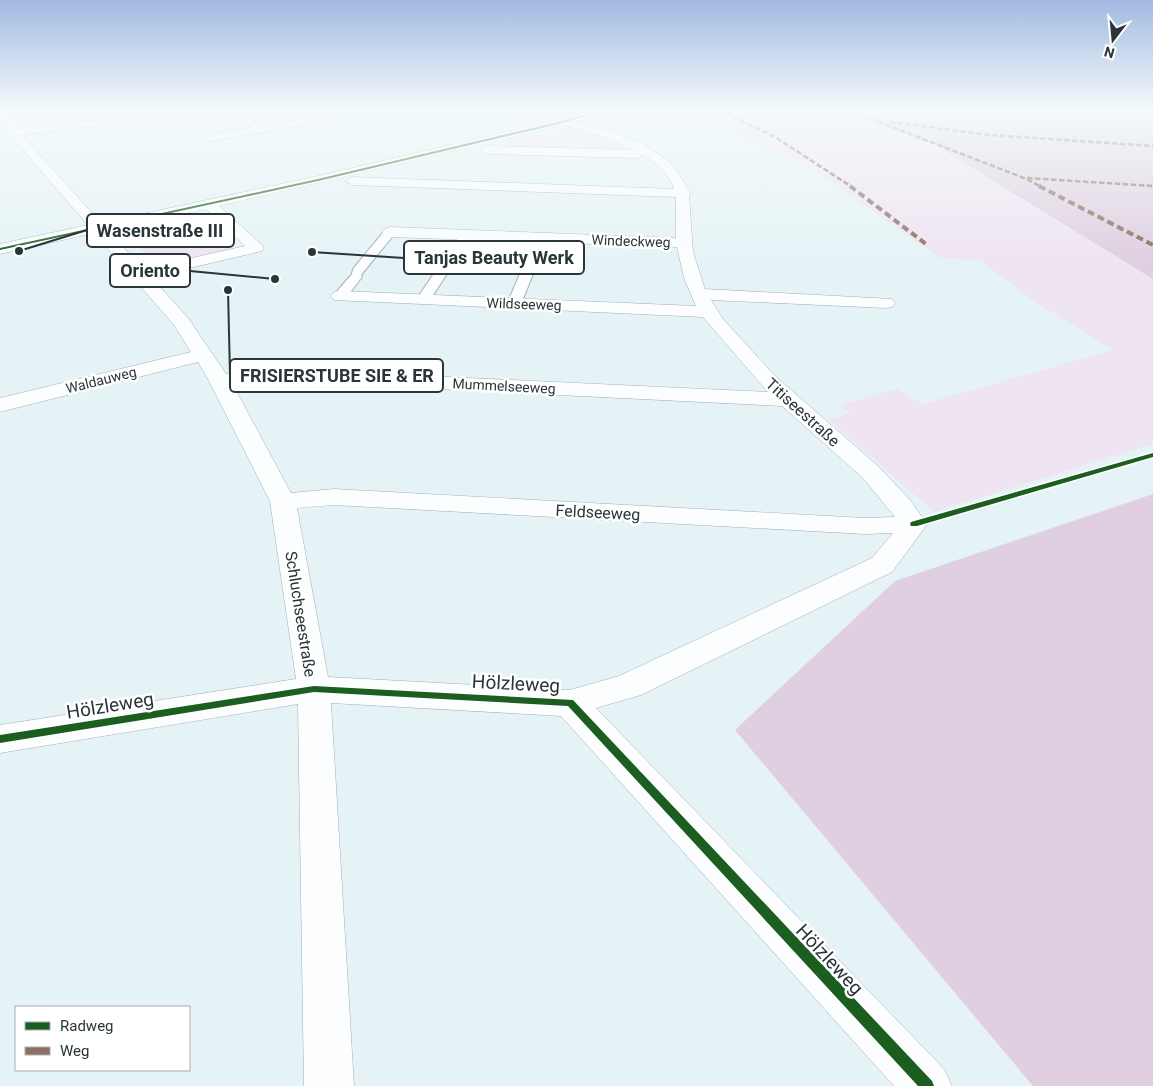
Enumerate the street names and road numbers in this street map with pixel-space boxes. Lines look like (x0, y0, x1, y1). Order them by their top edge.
street label: Windeckweg (591, 232, 671, 250)
street label: Wildseeweg (486, 295, 562, 313)
street label: Waldauweg (64, 363, 138, 397)
street label: Titiseestraße (762, 374, 844, 451)
street label: Mummelseeweg (452, 375, 556, 397)
street label: Feldseeweg (555, 501, 641, 524)
street label: Schluchseestraße (281, 550, 320, 678)
street label: Hölzleweg (471, 670, 561, 697)
street label: Hölzleweg (65, 687, 155, 724)
street label: Hölzleweg (791, 919, 868, 999)

